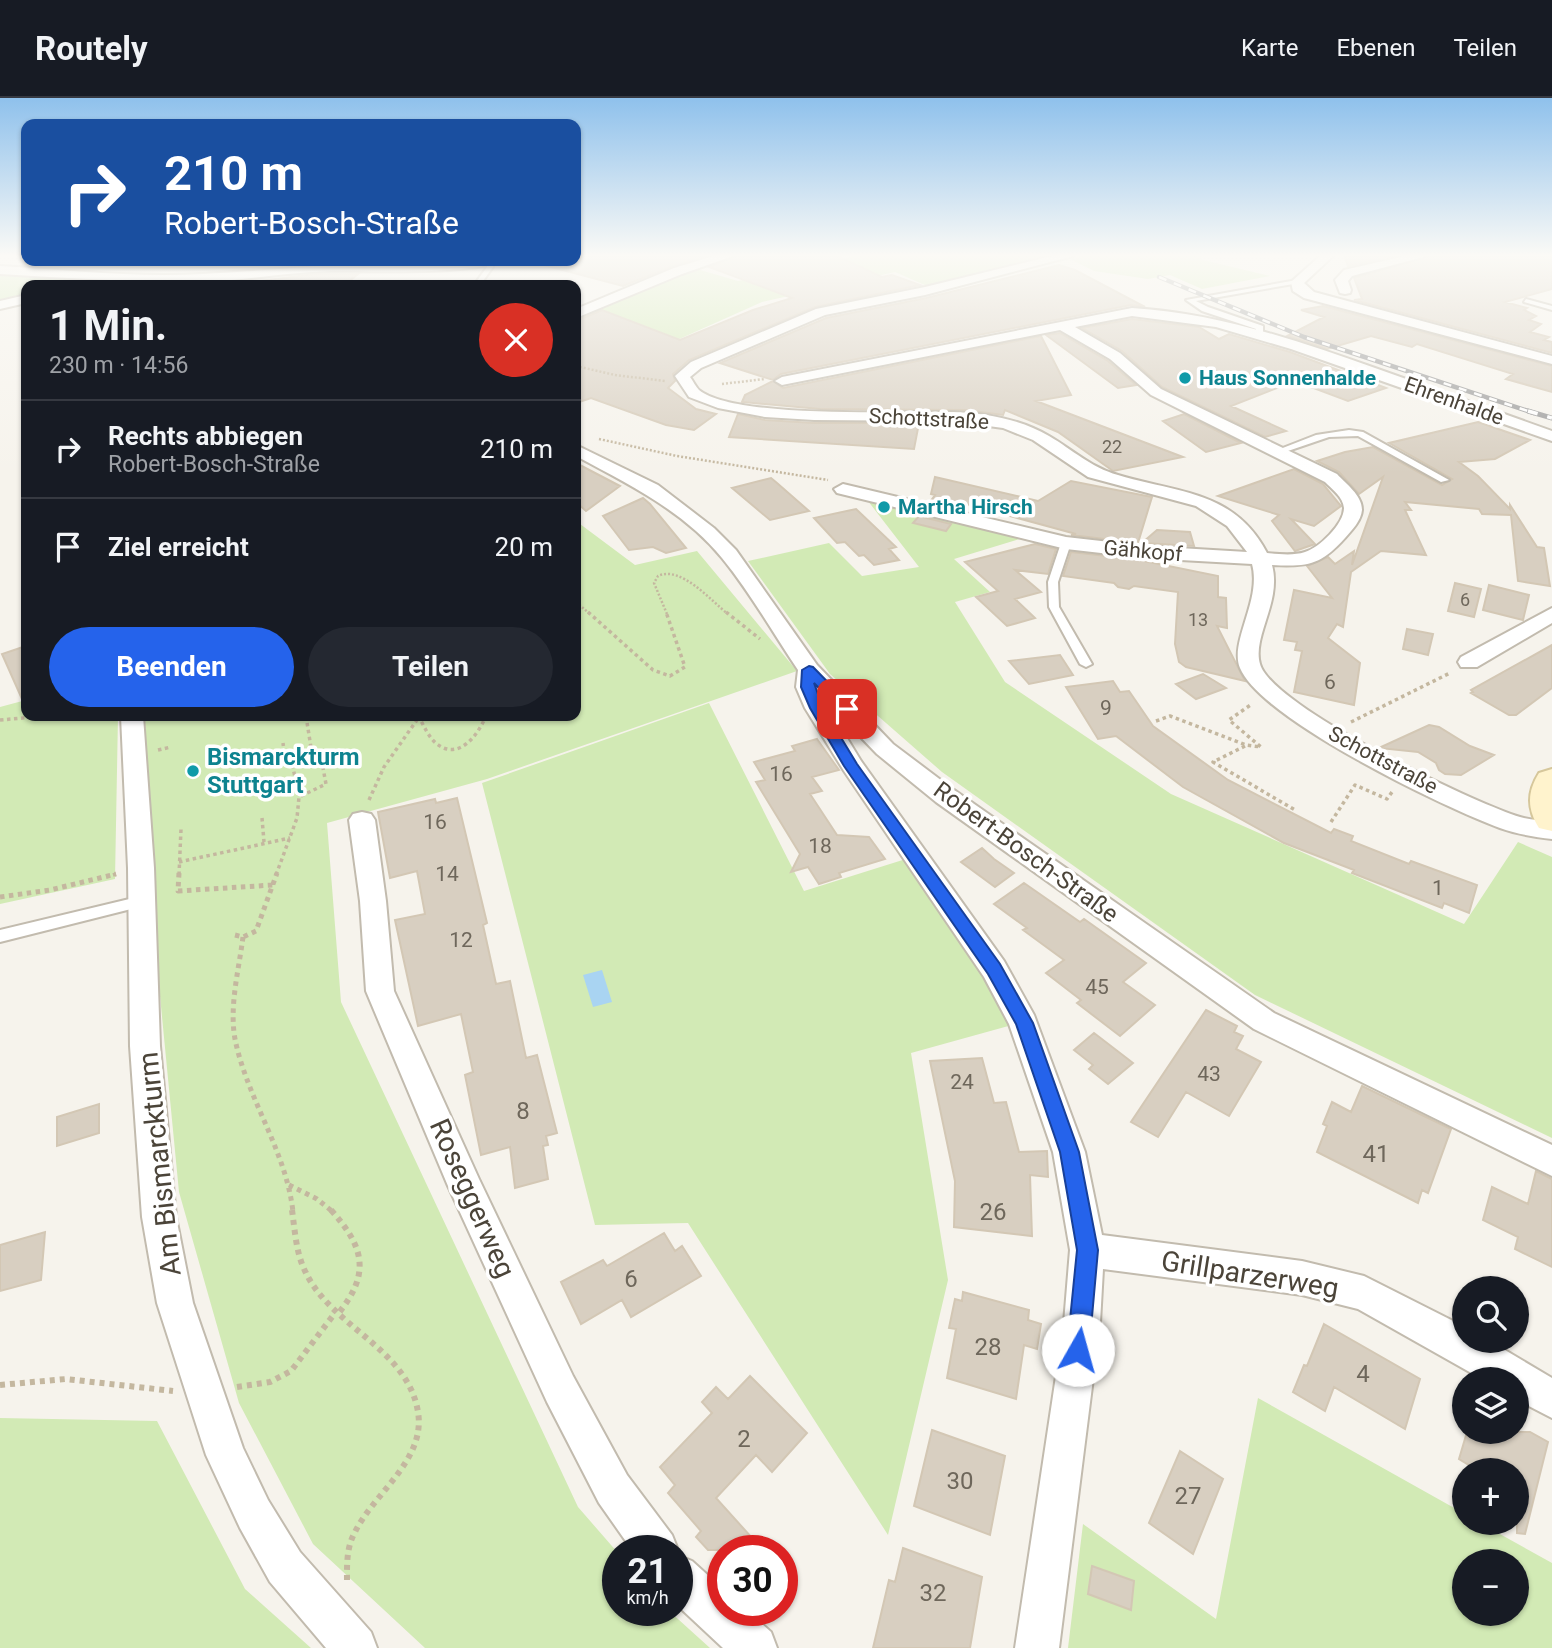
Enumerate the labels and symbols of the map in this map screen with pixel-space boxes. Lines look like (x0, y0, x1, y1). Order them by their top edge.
place label: Haus Sonnenhalde (1199, 366, 1376, 390)
marker: Haus Sonnenhalde (1177, 370, 1193, 386)
street label: Ehrenhalde (1401, 372, 1507, 430)
street label: Schottstraße (868, 404, 990, 434)
house number: 22 (1102, 436, 1122, 457)
place label: Martha Hirsch (898, 495, 1033, 519)
marker: Martha Hirsch (876, 499, 892, 515)
street label: Gähkopf (1103, 536, 1184, 566)
house number: 6 (1460, 589, 1470, 610)
house number: 13 (1188, 609, 1208, 630)
house number: 6 (1324, 670, 1336, 694)
pin (817, 679, 877, 739)
house number: 9 (1100, 696, 1112, 720)
street label: Schottstraße (1324, 721, 1442, 799)
place label: Bismarckturm Stuttgart (207, 743, 360, 799)
house number: 16 (769, 762, 793, 786)
marker: Bismarckturm Stuttgart (185, 763, 201, 779)
street label: Robert-Bosch-Straße (928, 776, 1124, 928)
house number: 16 (423, 810, 447, 834)
house number: 18 (808, 834, 832, 858)
house number: 14 (435, 862, 459, 886)
house number: 1 (1432, 876, 1444, 900)
house number: 12 (449, 928, 473, 952)
house number: 45 (1085, 975, 1109, 999)
street label: Am Bismarckturm (131, 1050, 188, 1278)
house number: 43 (1197, 1062, 1221, 1086)
house number: 24 (950, 1070, 974, 1094)
house number: 8 (516, 1097, 530, 1125)
street label: Roseggerweg (423, 1114, 522, 1283)
house number: 41 (1363, 1140, 1389, 1168)
house number: 26 (980, 1198, 1006, 1226)
street label: Grillparzerweg (1159, 1244, 1341, 1305)
house number: 6 (624, 1265, 638, 1293)
position arrow (1041, 1313, 1115, 1387)
house number: 28 (975, 1333, 1001, 1361)
house number: 4 (1356, 1360, 1370, 1388)
house number: 2 (737, 1425, 751, 1453)
house number: 30 (947, 1467, 973, 1495)
house number: 27 (1175, 1482, 1201, 1510)
speed limit sign: 30 (707, 1535, 798, 1626)
house number: 32 (920, 1579, 946, 1607)

